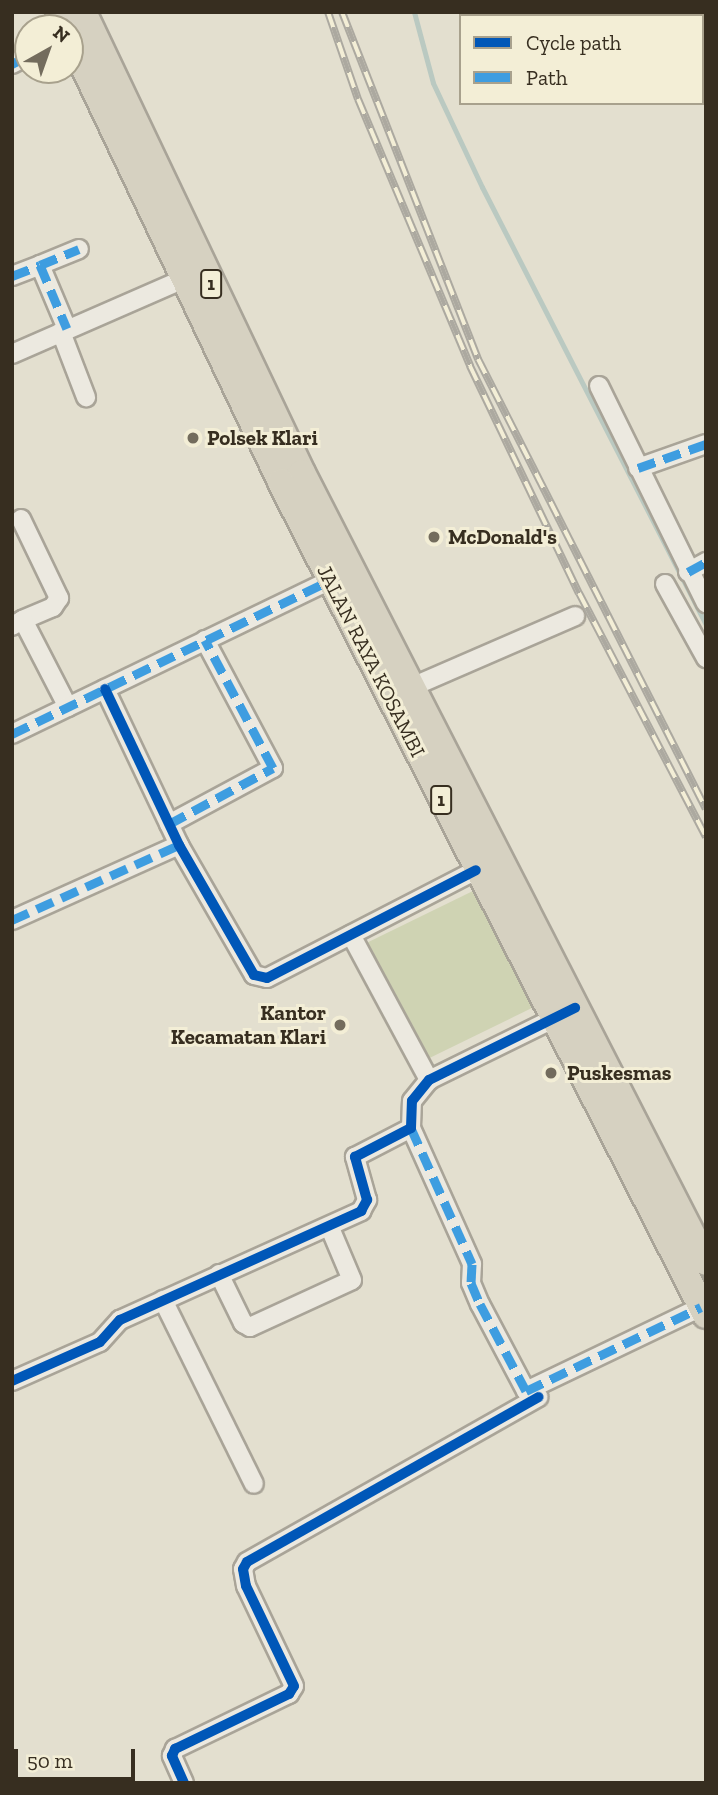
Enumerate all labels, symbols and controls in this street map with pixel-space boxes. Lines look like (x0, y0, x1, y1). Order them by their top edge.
north arrow (14, 14, 84, 84)
legend (459, 14, 704, 105)
text: N (49, 21, 74, 48)
text: Cycle path (526, 30, 621, 55)
text: Path (526, 65, 568, 90)
road number: 1 (199, 268, 223, 300)
place label: Polsek Klari (207, 425, 318, 451)
marker: Polsek Klari (185, 430, 201, 446)
place label: McDonald's (448, 524, 557, 550)
marker: McDonald's (426, 529, 442, 545)
street label: JALAN RAYA KOSAMBI (311, 560, 431, 762)
road number: 1 (429, 785, 453, 816)
place label: Kantor Kecamatan Klari (171, 1000, 326, 1050)
marker: Kantor Kecamatan Klari (332, 1017, 348, 1033)
place label: Puskesmas (567, 1060, 671, 1086)
marker: Puskesmas (541, 1063, 561, 1083)
scale bar (18, 1736, 138, 1780)
text: 50 m (27, 1748, 73, 1773)

